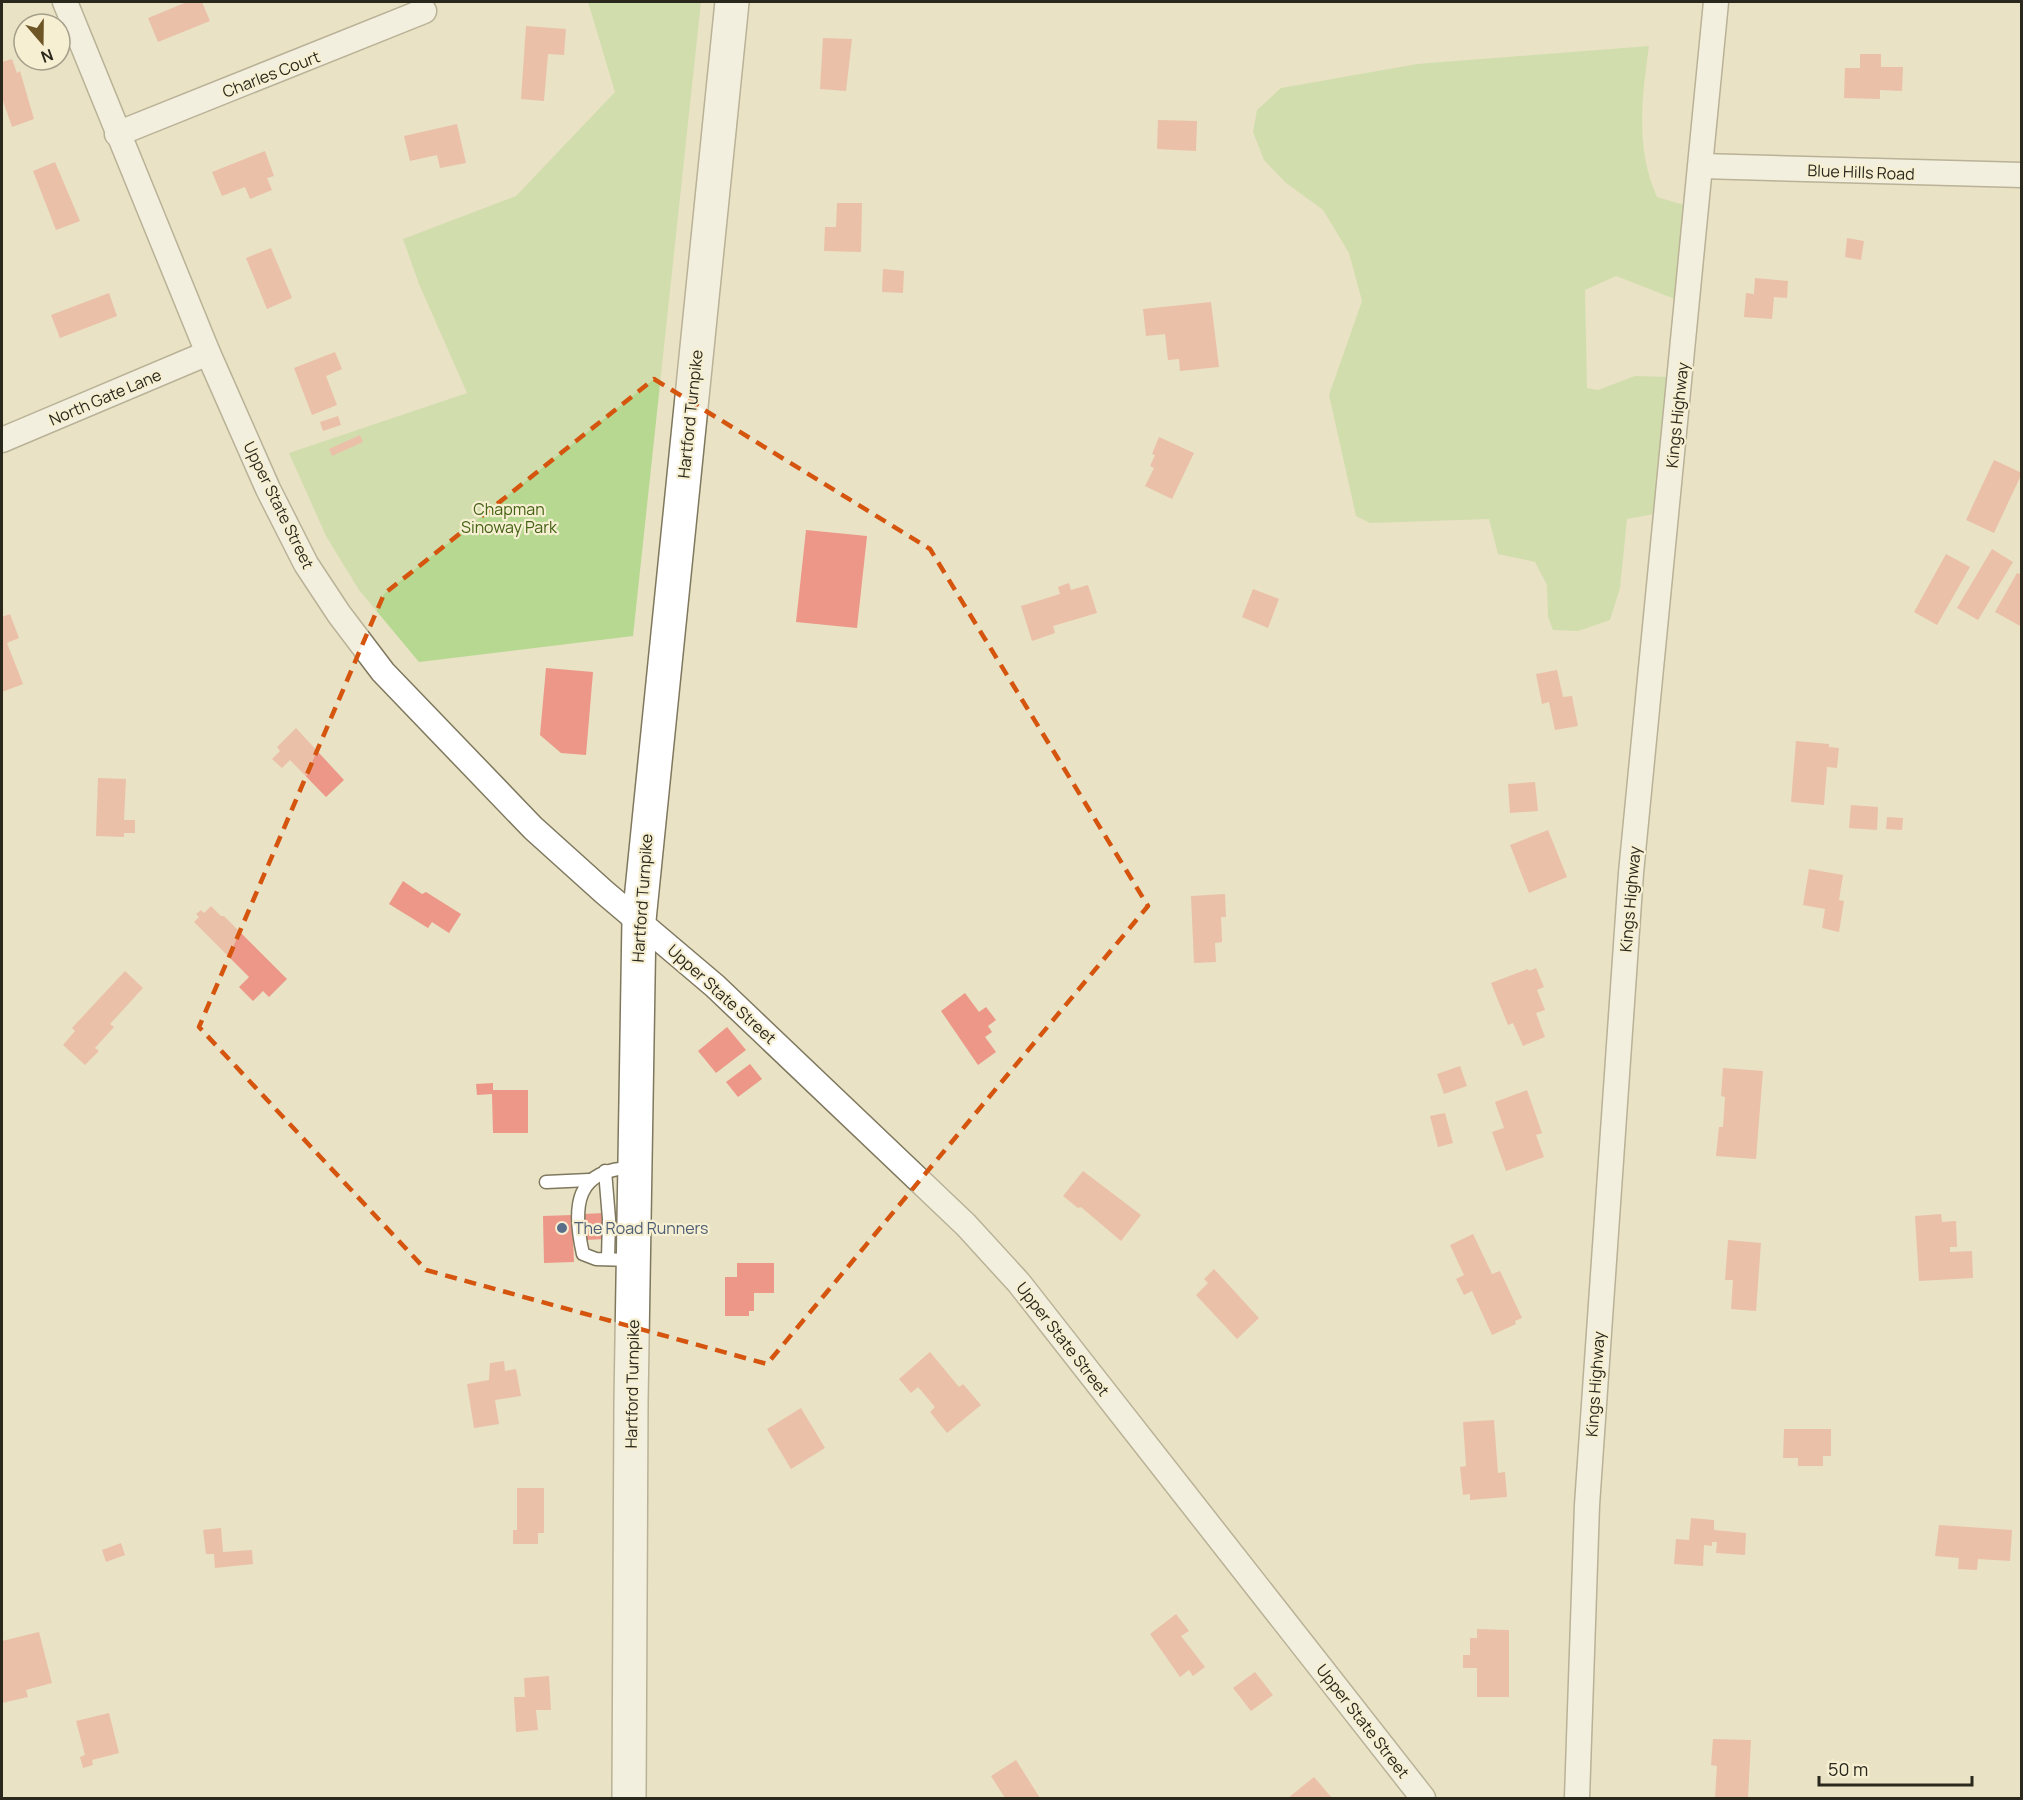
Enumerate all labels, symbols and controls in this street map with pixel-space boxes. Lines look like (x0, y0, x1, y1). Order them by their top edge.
north arrow (12, 12, 72, 72)
text: N (38, 44, 56, 68)
street label: Charles Court (219, 45, 323, 103)
street label: Blue Hills Road (1807, 159, 1915, 185)
street label: Hartford Turnpike (672, 349, 708, 479)
street label: Kings Highway (1661, 361, 1694, 469)
street label: North Gate Lane (45, 363, 165, 431)
street label: Upper State Street (239, 438, 319, 572)
park label: Chapman Sinoway Park (461, 498, 558, 538)
street label: Hartford Turnpike (627, 833, 657, 963)
street label: Kings Highway (1614, 845, 1646, 953)
street label: Upper State Street (663, 939, 781, 1049)
place label: The Road Runners (574, 1217, 708, 1239)
marker: The Road Runners (555, 1221, 569, 1235)
street label: Upper State Street (1011, 1277, 1115, 1401)
street label: Hartford Turnpike (620, 1319, 644, 1449)
street label: Kings Highway (1580, 1330, 1610, 1438)
street label: Upper State Street (1311, 1659, 1415, 1783)
scale bar (1819, 1749, 1972, 1787)
text: 50 m (1828, 1757, 1868, 1781)

